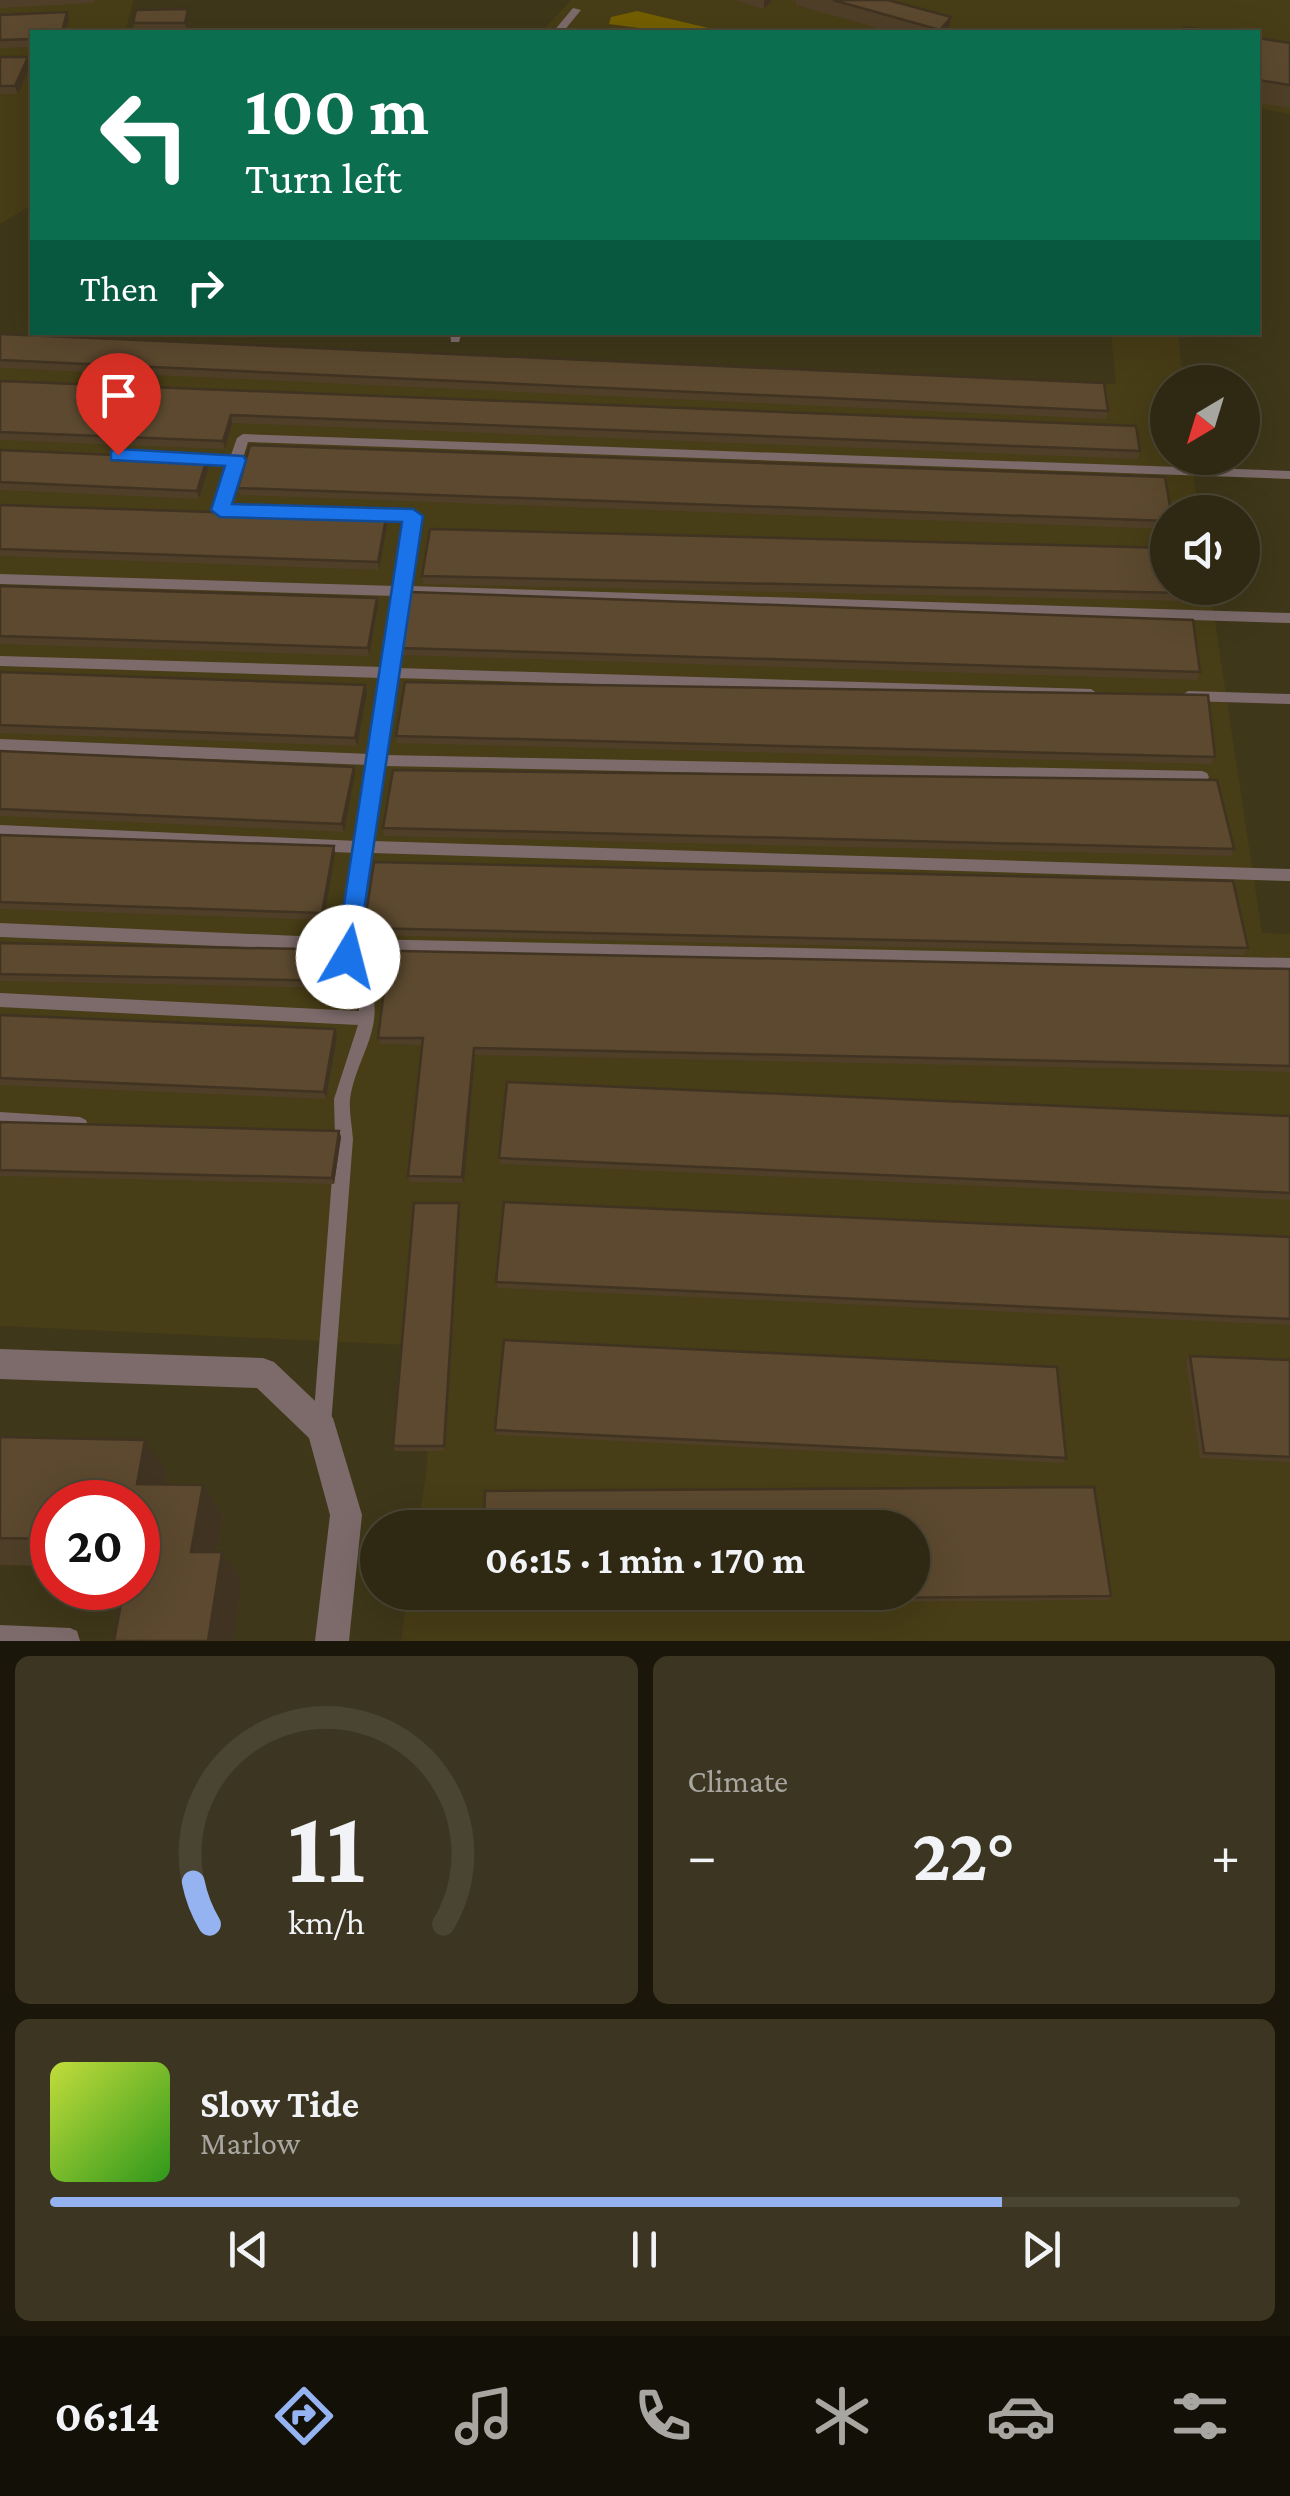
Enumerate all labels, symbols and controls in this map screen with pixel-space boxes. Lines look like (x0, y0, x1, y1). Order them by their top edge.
icon: left (80, 70, 210, 200)
text: 100 m (245, 71, 429, 149)
text: Turn left (245, 153, 402, 203)
icon: right (178, 260, 233, 315)
text: Then (80, 267, 158, 309)
pin (76, 353, 161, 456)
north arrow (1150, 365, 1260, 475)
map controls (1150, 365, 1260, 605)
icon: arrive (91, 368, 146, 423)
button: sound (1150, 495, 1260, 605)
position arrow (296, 905, 400, 1009)
speed limit sign: 20 (30, 1480, 160, 1610)
text: 06:15 · 1 min · 170 m (485, 1539, 805, 1581)
text: Climate (688, 1763, 788, 1799)
text: 11 (287, 1789, 365, 1904)
text: 22° (912, 1813, 1015, 1896)
text: − (688, 1825, 717, 1886)
text: + (1211, 1825, 1240, 1886)
text: km/h (288, 1902, 365, 1942)
text: Slow Tide (200, 2083, 359, 2125)
text: Marlow (200, 2125, 300, 2161)
icon: previous (221, 2222, 276, 2277)
icon: pause (617, 2222, 672, 2277)
icon: next (1014, 2222, 1069, 2277)
icon: directions (269, 2381, 339, 2451)
icon: music (449, 2381, 519, 2451)
icon: phone (628, 2381, 698, 2451)
icon: climate (807, 2381, 877, 2451)
icon: car (986, 2381, 1056, 2451)
icon: filters (1165, 2381, 1235, 2451)
text: 06:14 (55, 2391, 160, 2441)

